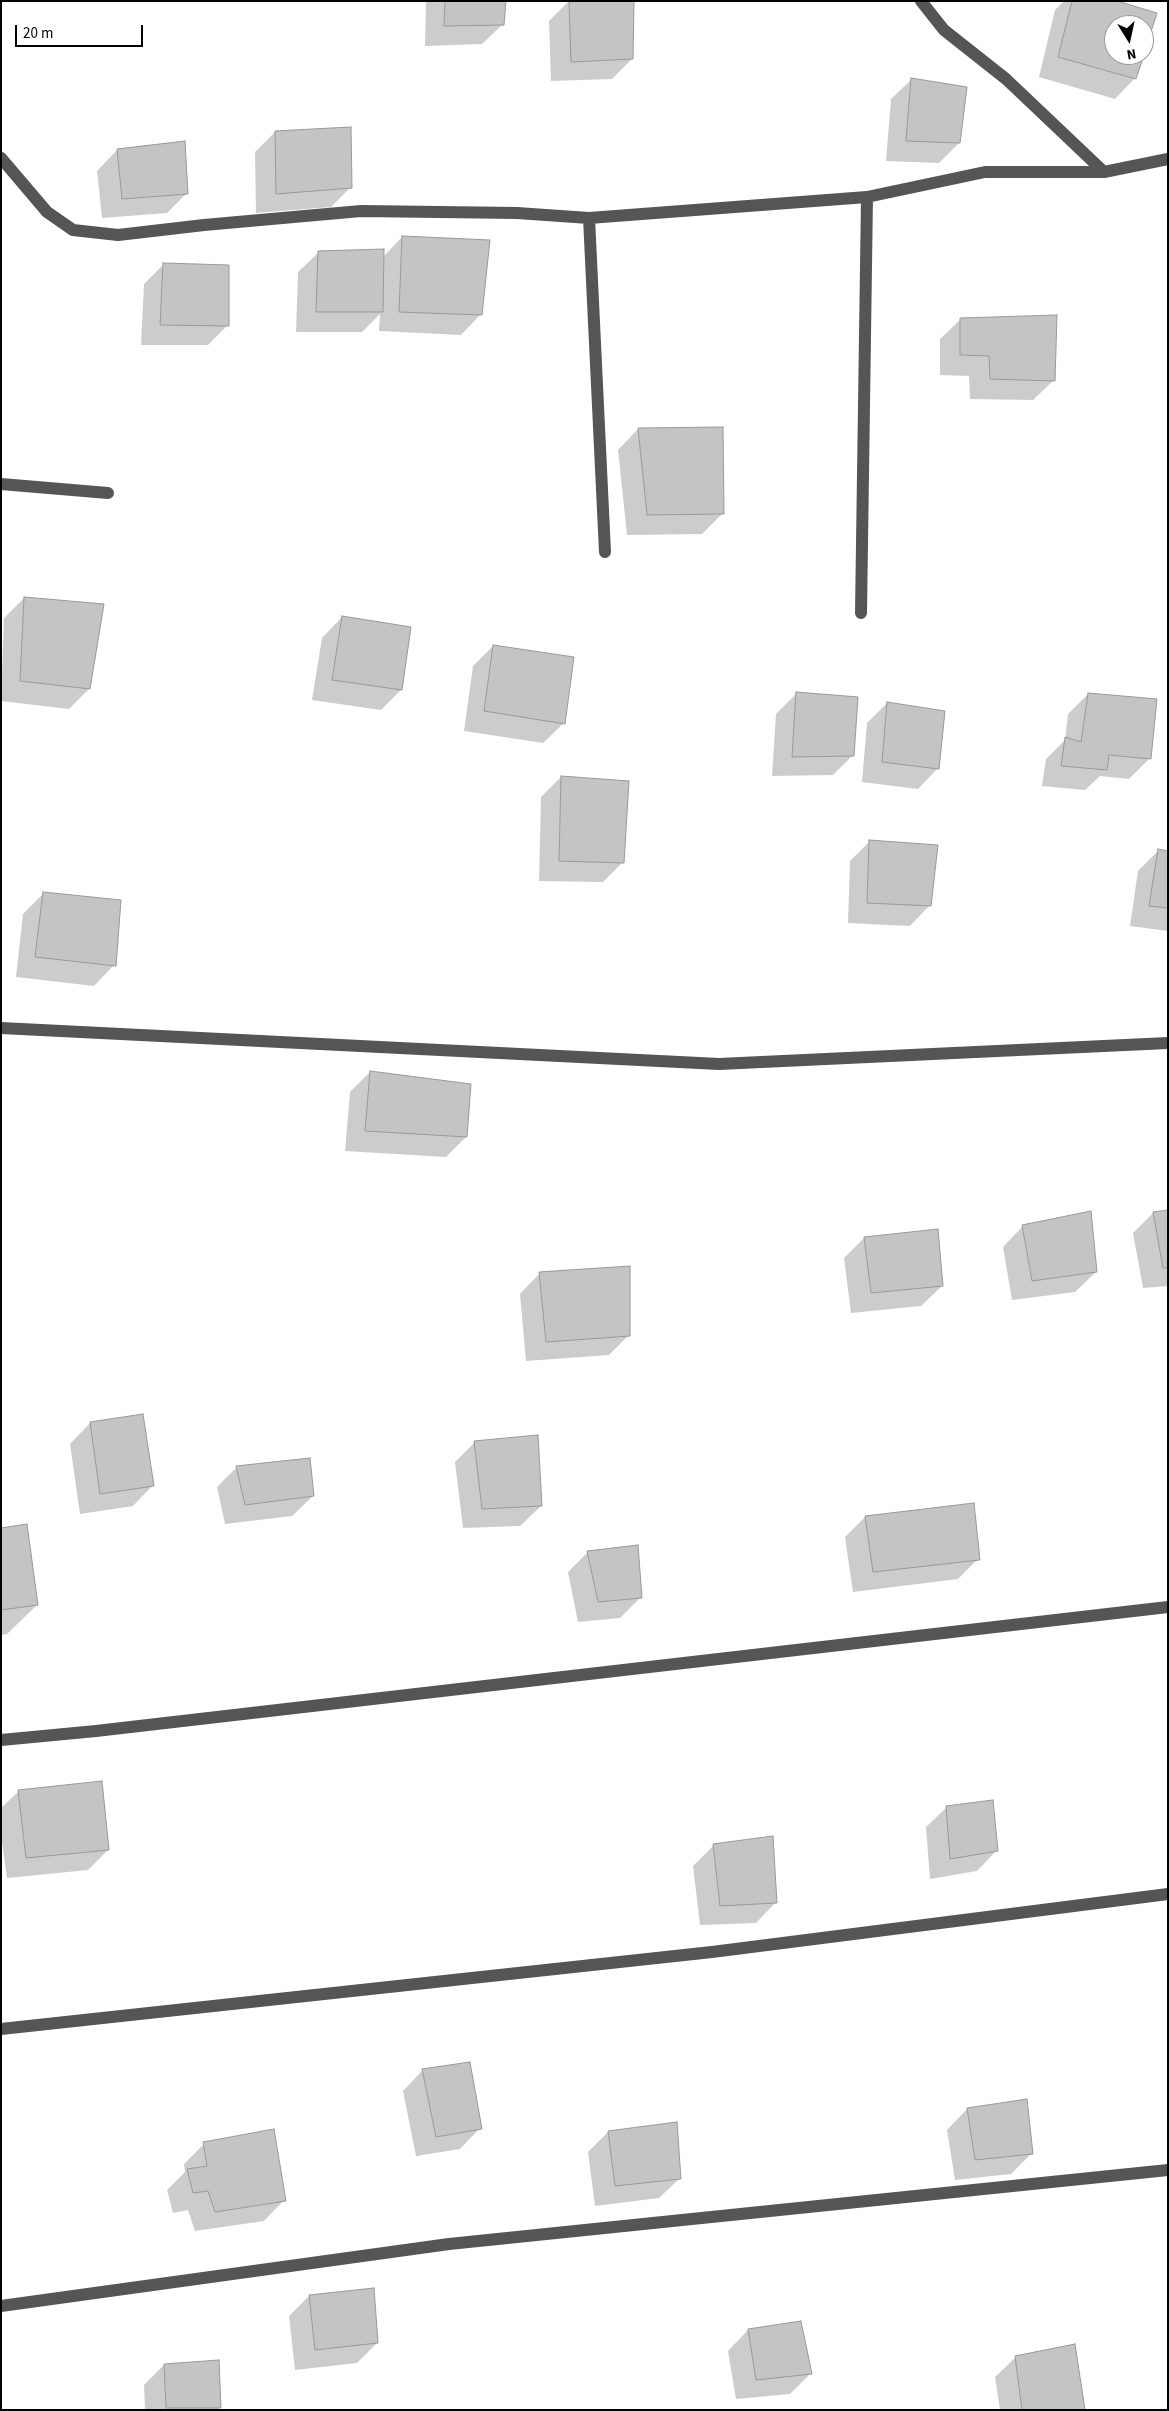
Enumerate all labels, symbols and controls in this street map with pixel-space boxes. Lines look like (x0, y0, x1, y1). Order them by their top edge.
scale bar (18, 15, 145, 47)
north arrow (1104, 15, 1154, 65)
text: 20 m (23, 23, 53, 44)
text: N (1125, 43, 1138, 64)

